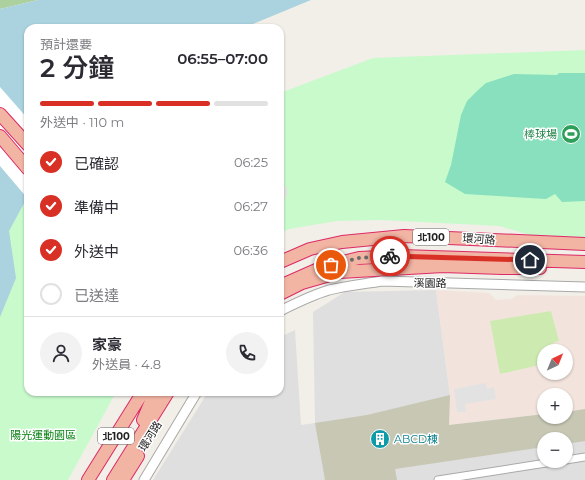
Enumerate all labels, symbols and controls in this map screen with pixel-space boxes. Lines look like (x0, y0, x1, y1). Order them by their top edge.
text: 預計還要 (40, 36, 92, 52)
text: 06:55–07:00 (177, 49, 268, 68)
text: 2 分鐘 (40, 52, 114, 84)
text: 外送中 · 110 m (40, 114, 124, 130)
sports icon: 棒球場 (560, 123, 582, 145)
place label: 棒球場 (524, 127, 557, 141)
icon: check (40, 151, 62, 173)
text: 已確認 (74, 154, 119, 173)
text: 06:25 (234, 154, 268, 170)
icon: check (40, 195, 62, 217)
text: 準備中 (74, 198, 119, 217)
text: 06:27 (234, 198, 268, 214)
road number: 北100 (413, 229, 449, 245)
street label: 環河路 (462, 231, 496, 247)
courier (370, 236, 410, 276)
icon: check (40, 239, 62, 261)
text: 外送中 (74, 242, 119, 261)
text: 06:36 (233, 242, 268, 258)
pin (513, 243, 547, 277)
icon: bike (379, 245, 401, 267)
pin (314, 248, 348, 282)
icon: home (519, 249, 541, 271)
icon: bag (320, 254, 342, 276)
street label: 溪園路 (413, 276, 447, 290)
text: 已送達 (74, 286, 119, 305)
button: person (40, 332, 82, 374)
button: phone (226, 332, 268, 374)
text: 家豪 (92, 335, 122, 354)
north arrow (537, 344, 573, 380)
map controls (537, 344, 573, 468)
text: 外送員 · 4.8 (92, 356, 161, 372)
button: + (537, 388, 573, 424)
street label: 環河路 (135, 418, 165, 454)
park label: 陽光運動園區 (10, 428, 76, 442)
road number: 北100 (98, 428, 134, 444)
building icon: ABCD棟 (369, 428, 391, 450)
place label: ABCD棟 (394, 432, 438, 446)
button: − (537, 432, 573, 468)

